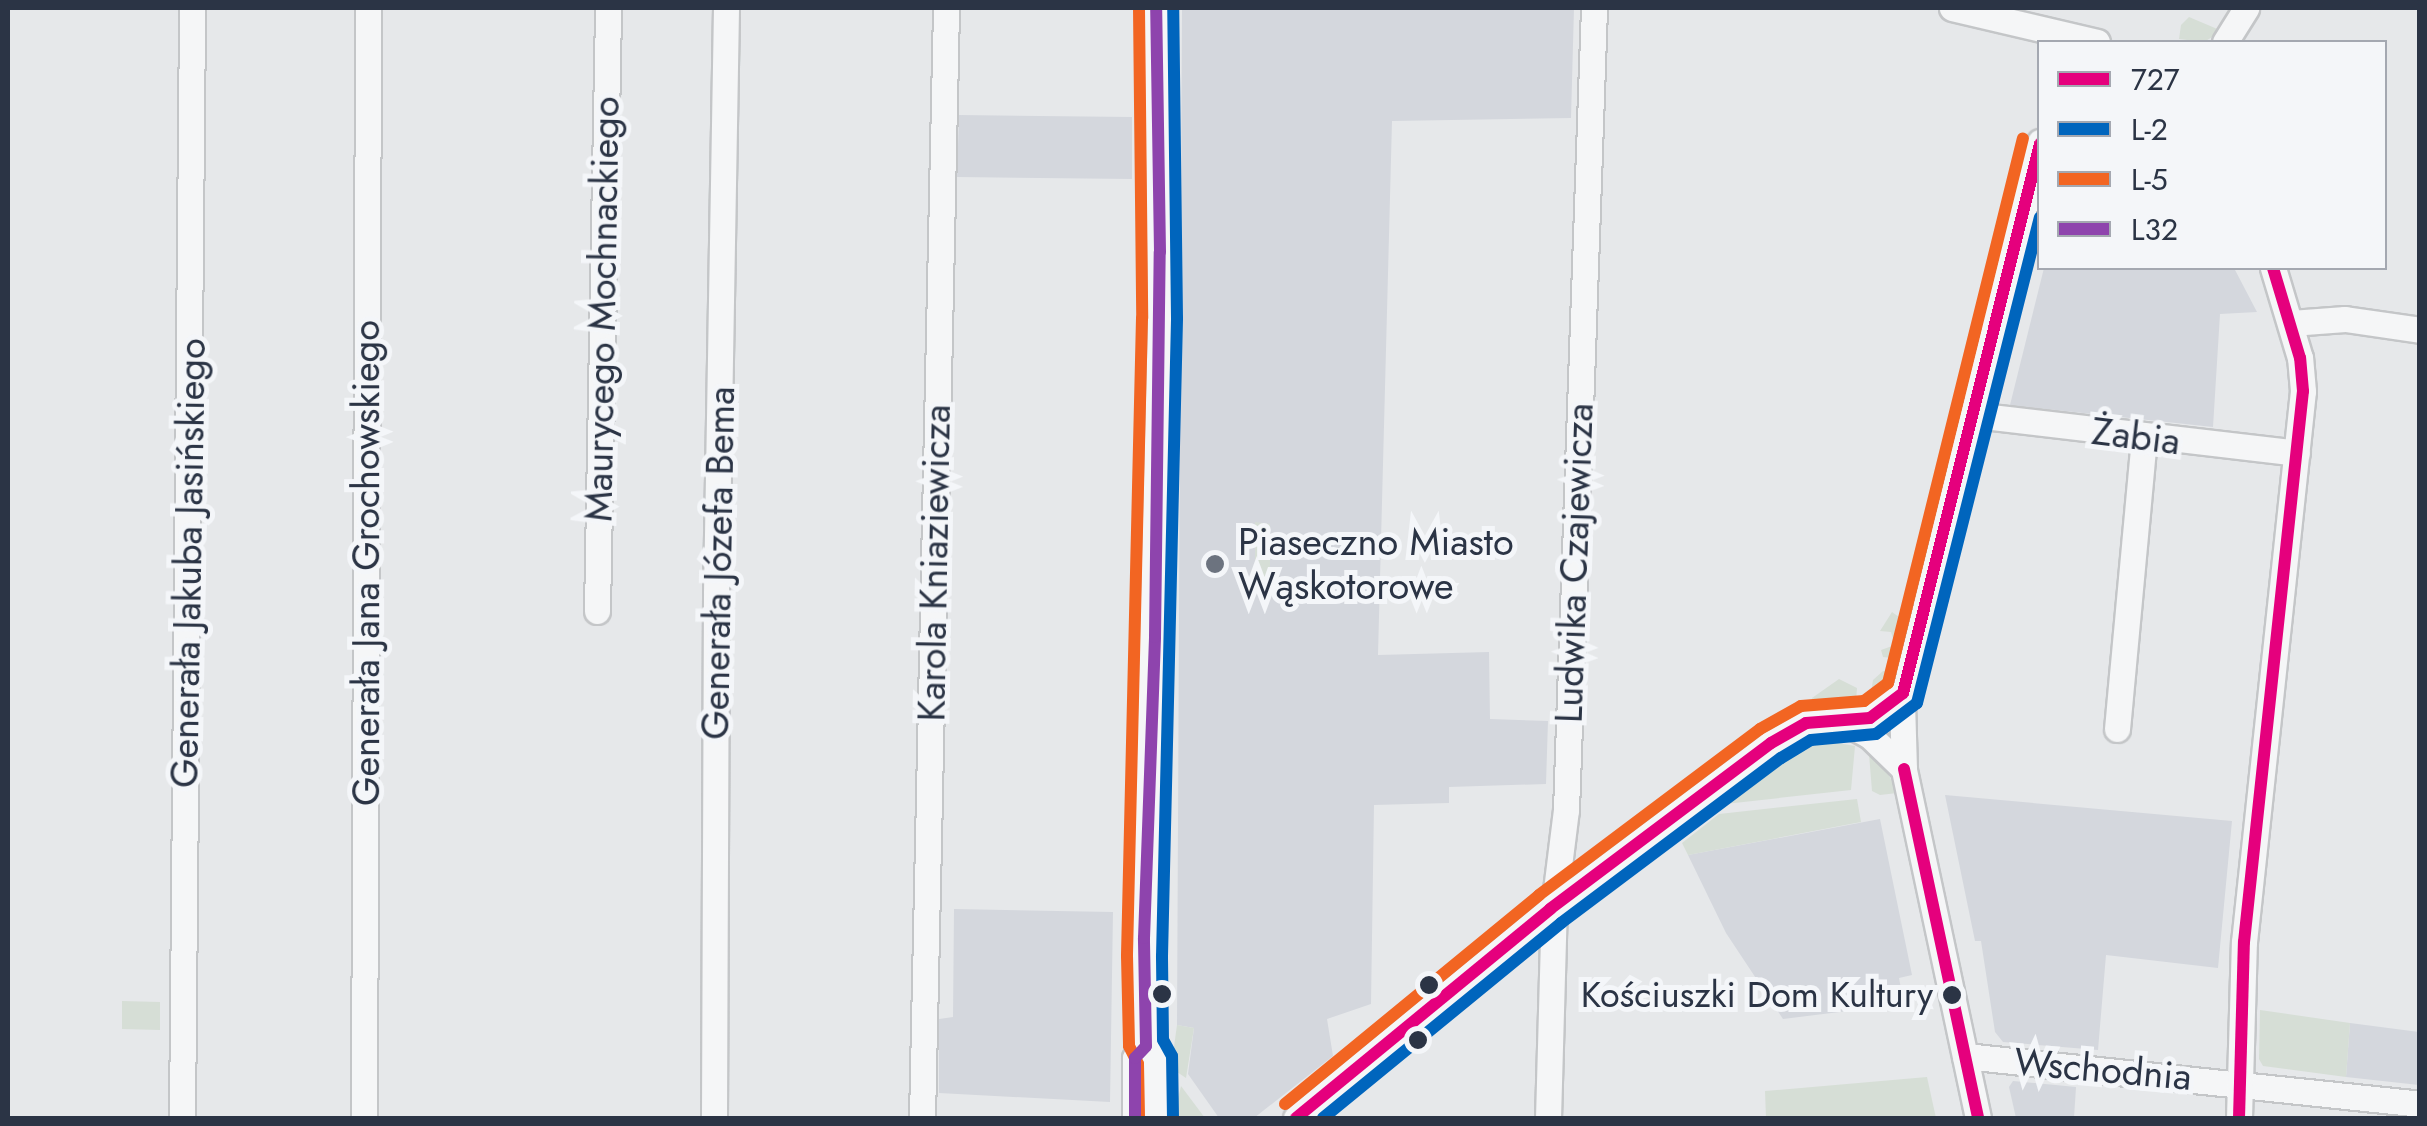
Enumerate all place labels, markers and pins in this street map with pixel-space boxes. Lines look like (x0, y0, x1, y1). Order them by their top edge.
place label: Piaseczno Miasto Wąskotorowe (1238, 519, 1514, 608)
marker: Piaseczno Miasto Wąskotorowe (1202, 551, 1228, 577)
place label: Kościuszki Dom Kultury (1581, 973, 1933, 1017)
unlabelled marker (1419, 975, 1439, 995)
unlabelled marker (1152, 984, 1172, 1004)
marker: Kościuszki Dom Kultury (1942, 985, 1962, 1005)
unlabelled marker (1408, 1030, 1428, 1050)

